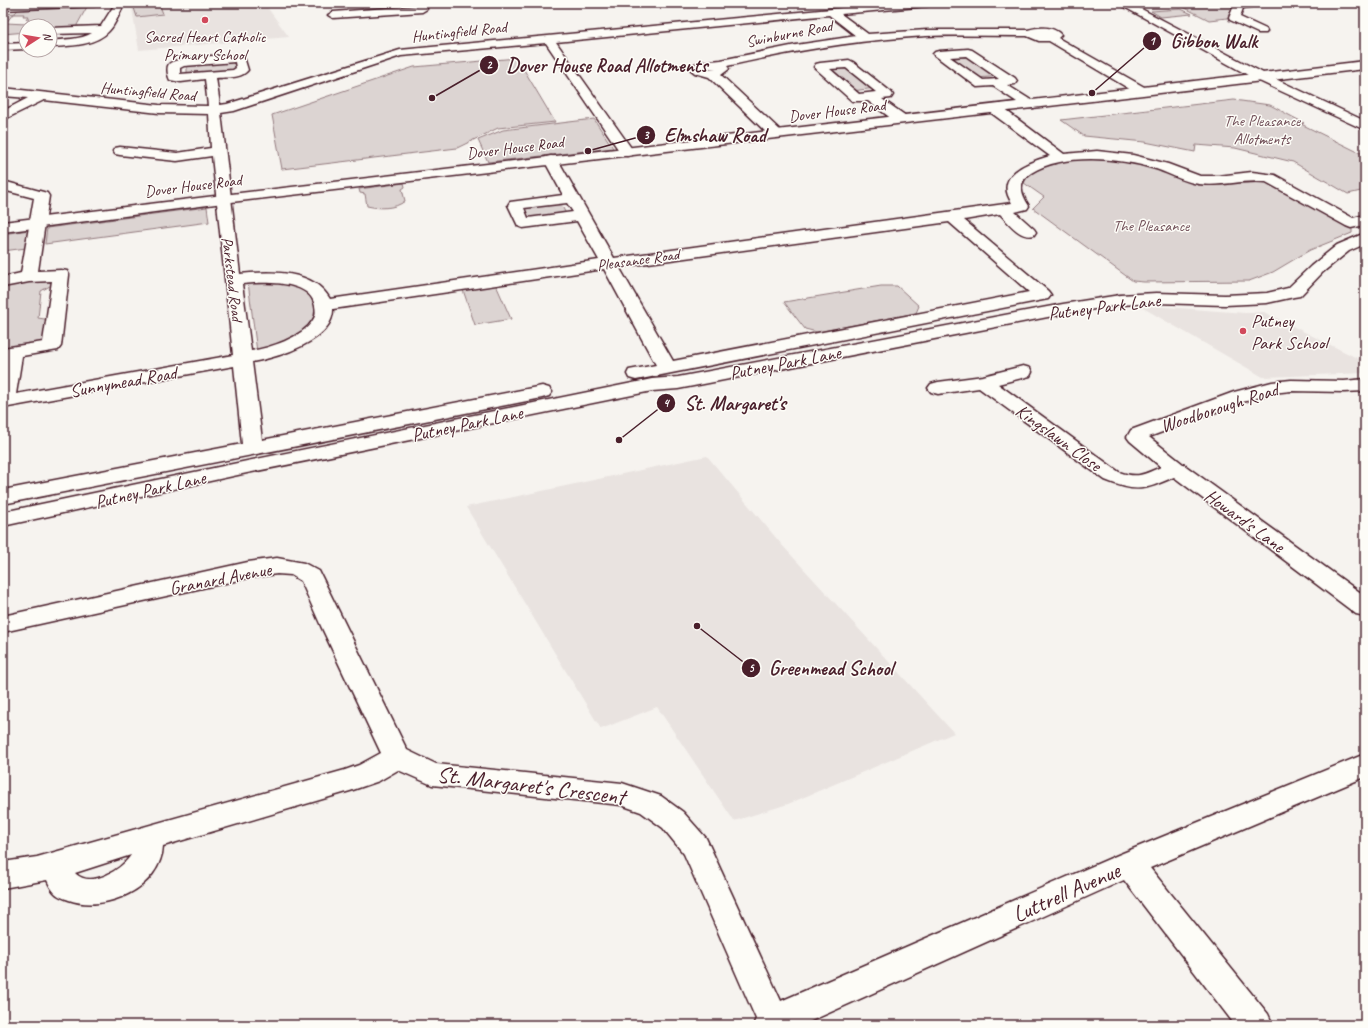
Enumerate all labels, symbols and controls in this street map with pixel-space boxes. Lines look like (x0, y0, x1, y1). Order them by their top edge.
marker: Sacred Heart Catholic Primary School (200, 15, 210, 25)
street label: Swinburne Road (744, 15, 837, 52)
street label: Huntingfield Road (411, 17, 510, 47)
north arrow (18, 18, 58, 58)
callout: Gibbon Walk (1142, 25, 1266, 57)
place label: Sacred Heart Catholic Primary School (144, 27, 267, 65)
text: Gibbon Walk (1171, 29, 1259, 54)
text: N (40, 31, 56, 43)
text: 1 (1149, 33, 1156, 49)
callout: Dover House Road Allotments (479, 49, 715, 81)
text: Dover House Road Allotments (507, 53, 709, 78)
text: 2 (486, 57, 493, 73)
street label: Huntingfield Road (99, 78, 199, 106)
street label: Dover House Road (788, 95, 889, 127)
park label: The Pleasance Allotments (1224, 111, 1302, 149)
callout: Elmshaw Road (636, 119, 773, 151)
text: Elmshaw Road (664, 123, 770, 148)
text: 3 (643, 127, 650, 143)
street label: Dover House Road (466, 132, 567, 164)
street label: Dover House Road (144, 170, 245, 202)
park label: The Pleasance (1113, 216, 1191, 236)
street label: Parkstead Road (217, 236, 247, 325)
street label: Pleasance Road (596, 244, 683, 276)
street label: Putney Park Lane (1047, 288, 1163, 326)
place label: Putney Park School (1251, 309, 1331, 355)
marker: Putney Park School (1238, 326, 1248, 336)
street label: Putney Park Lane (728, 340, 845, 386)
street label: Sunnymead Road (68, 360, 181, 403)
street label: Woodborough Road (1157, 377, 1284, 438)
callout: St. Margaret's (656, 387, 793, 419)
text: St. Margaret's (684, 391, 788, 416)
text: 4 (663, 395, 670, 411)
street label: Kingslawn Close (1011, 399, 1108, 478)
street label: Putney Park Lane (410, 400, 527, 447)
street label: Putney Park Lane (93, 465, 210, 514)
street label: Howard's Lane (1200, 484, 1291, 559)
street label: Granard Avenue (167, 557, 275, 601)
callout: Greenmead School (741, 652, 901, 684)
text: Greenmead School (769, 656, 897, 681)
text: 5 (748, 660, 755, 676)
street label: St. Margaret's Crescent (435, 760, 630, 812)
street label: Luttrell Avenue (1008, 855, 1126, 929)

